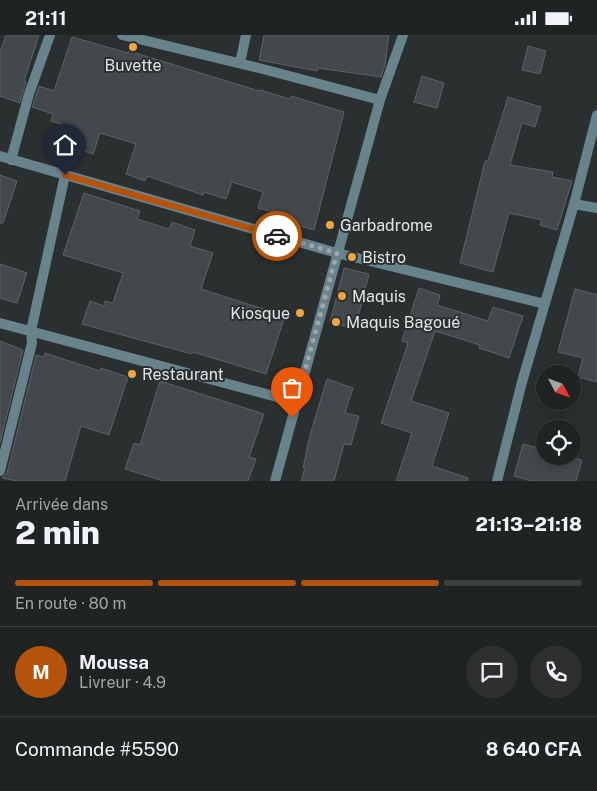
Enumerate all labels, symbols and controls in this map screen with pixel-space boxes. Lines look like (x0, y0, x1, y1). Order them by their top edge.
text: 21:11 (25, 7, 67, 29)
marker: Buvette (127, 41, 139, 53)
place label: Buvette (104, 56, 162, 75)
pin (44, 124, 86, 175)
icon: home (51, 131, 79, 159)
courier (252, 211, 302, 261)
place label: Garbadrome (340, 216, 433, 235)
marker: Garbadrome (324, 219, 336, 231)
icon: car (263, 222, 291, 250)
place label: Bistro (362, 248, 406, 267)
marker: Bistro (346, 251, 358, 263)
place label: Maquis (352, 287, 406, 306)
marker: Maquis (336, 290, 348, 302)
place label: Kiosque (230, 304, 290, 323)
marker: Kiosque (294, 307, 306, 319)
place label: Maquis Bagoué (346, 313, 460, 332)
marker: Maquis Bagoué (330, 316, 342, 328)
place label: Restaurant (142, 365, 224, 384)
north arrow (536, 365, 581, 410)
map controls (536, 365, 581, 465)
pin (271, 367, 313, 418)
marker: Restaurant (126, 368, 138, 380)
icon: bag (278, 374, 306, 402)
button: locate (536, 420, 581, 465)
text: Arrivée dans (15, 495, 108, 514)
text: 21:13–21:18 (475, 513, 582, 535)
text: 2 min (15, 514, 100, 551)
text: En route · 80 m (15, 594, 126, 613)
button: chat (466, 646, 518, 698)
button: phone (530, 646, 582, 698)
text: Moussa (79, 651, 149, 673)
text: M (32, 661, 50, 683)
text: Livreur · 4.9 (79, 673, 166, 692)
text: Commande #5590 (15, 738, 179, 760)
text: 8 640 CFA (486, 738, 582, 760)

